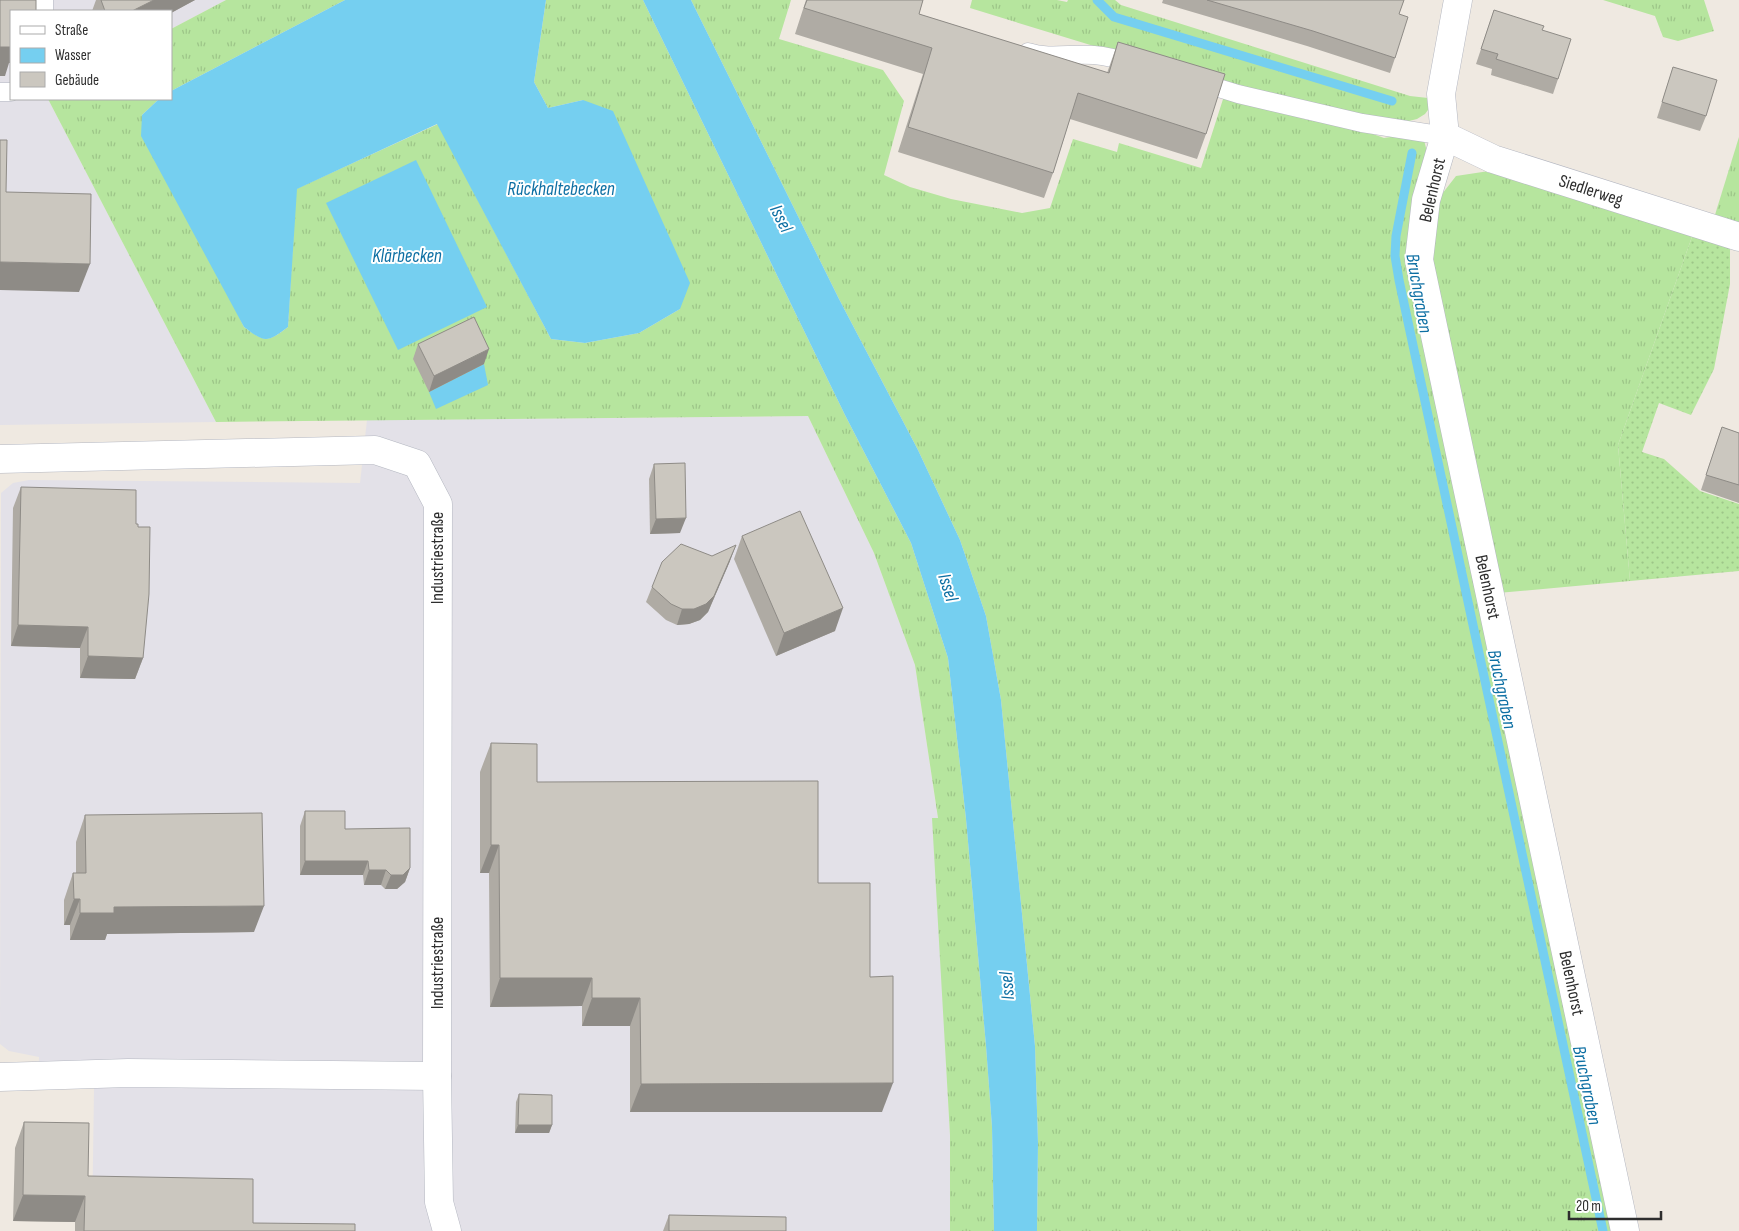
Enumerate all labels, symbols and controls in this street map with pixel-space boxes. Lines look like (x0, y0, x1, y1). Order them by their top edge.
legend (10, 10, 172, 100)
text: Straße (55, 21, 88, 40)
text: Wasser (55, 46, 92, 65)
text: Gebäude (55, 71, 99, 90)
street label: Belenhorst (1415, 155, 1450, 224)
street label: Siedlerweg (1556, 170, 1626, 211)
water label: Rückhaltebecken (507, 178, 615, 201)
water label: Issel (764, 201, 797, 237)
water label: Klärbecken (372, 245, 442, 268)
water label: Bruchgraben (1400, 252, 1437, 335)
street label: Industriestraße (427, 512, 448, 604)
street label: Belenhorst (1470, 553, 1505, 622)
water label: Issel (932, 571, 963, 605)
water label: Bruchgraben (1482, 648, 1521, 731)
street label: Industriestraße (427, 917, 448, 1009)
street label: Belenhorst (1554, 949, 1589, 1018)
water label: Issel (995, 971, 1020, 1001)
water label: Bruchgraben (1567, 1044, 1606, 1127)
scale bar (1569, 1188, 1662, 1220)
text: 20 m (1576, 1197, 1601, 1216)

